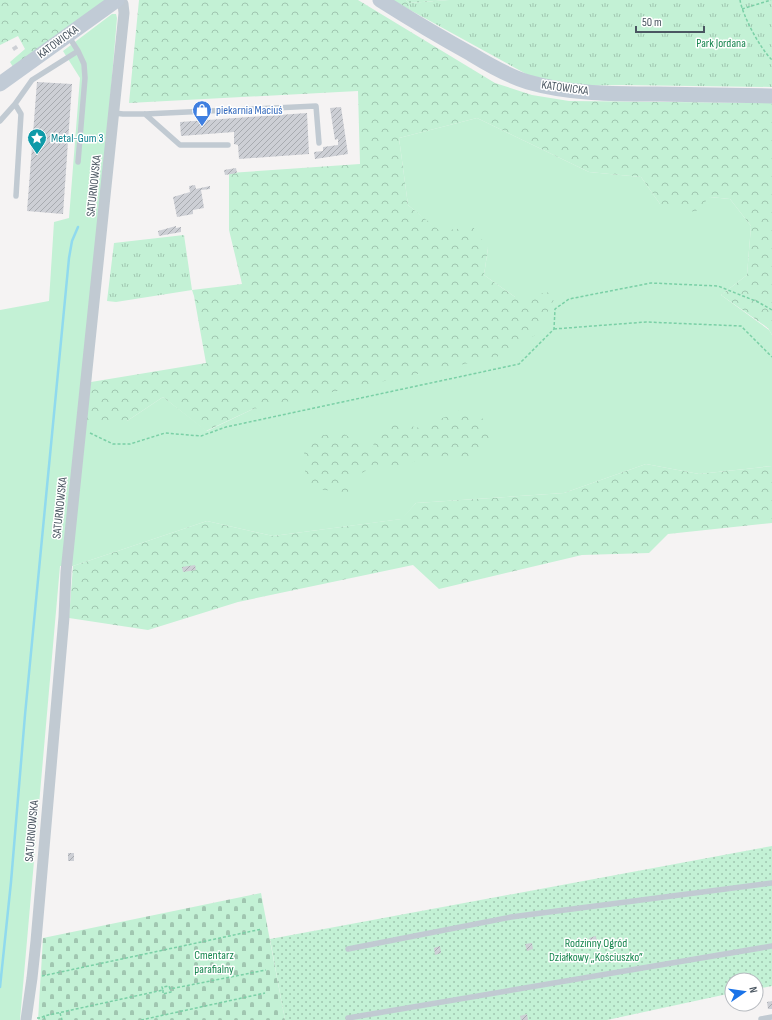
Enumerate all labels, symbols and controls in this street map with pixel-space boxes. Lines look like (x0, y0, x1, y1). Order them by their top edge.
scale bar (636, 8, 704, 34)
text: 50 m (642, 15, 662, 30)
street label: KATOWICKA (34, 22, 82, 62)
park label: Park Jordana (696, 36, 746, 51)
street label: KATOWICKA (541, 77, 590, 99)
shop icon: piekarnia Maciuś (191, 99, 213, 127)
place label: piekarnia Maciuś (216, 103, 283, 118)
place icon: Metal-Gum 3 (26, 127, 48, 155)
place label: Metal-Gum 3 (51, 131, 103, 146)
street label: SATURNOWSKA (83, 154, 105, 217)
street label: SATURNOWSKA (49, 476, 71, 539)
street label: SATURNOWSKA (22, 799, 42, 862)
park label: Rodzinny Ogród Działkowy „Kościuszko” (549, 936, 643, 965)
park label: Cmentarz parafialny (194, 948, 234, 977)
north arrow (724, 972, 764, 1012)
text: N (746, 986, 760, 994)

